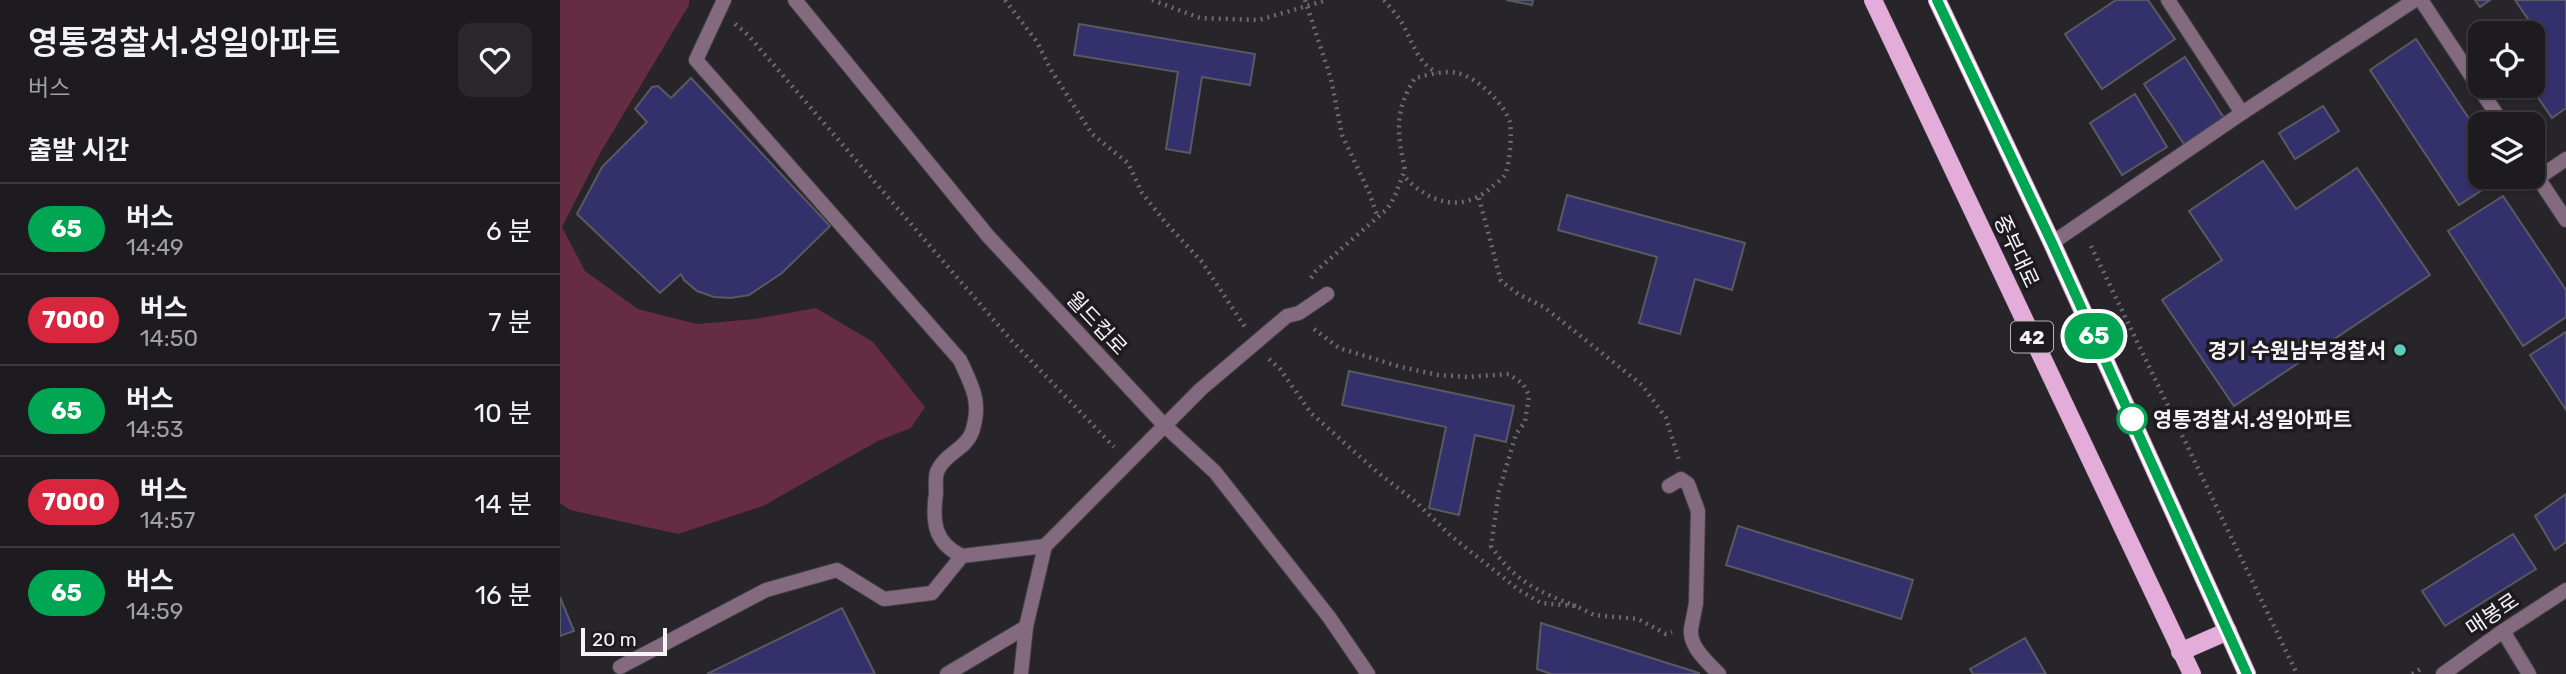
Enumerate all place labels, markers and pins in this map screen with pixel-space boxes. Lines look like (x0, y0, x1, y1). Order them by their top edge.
place label: 경기 수원남부경찰서 (2208, 338, 2386, 363)
marker: 경기 수원남부경찰서 (2392, 342, 2408, 358)
marker: 영통경찰서.성일아파트 (2117, 404, 2147, 434)
place label: 영통경찰서.성일아파트 (2153, 407, 2352, 432)

